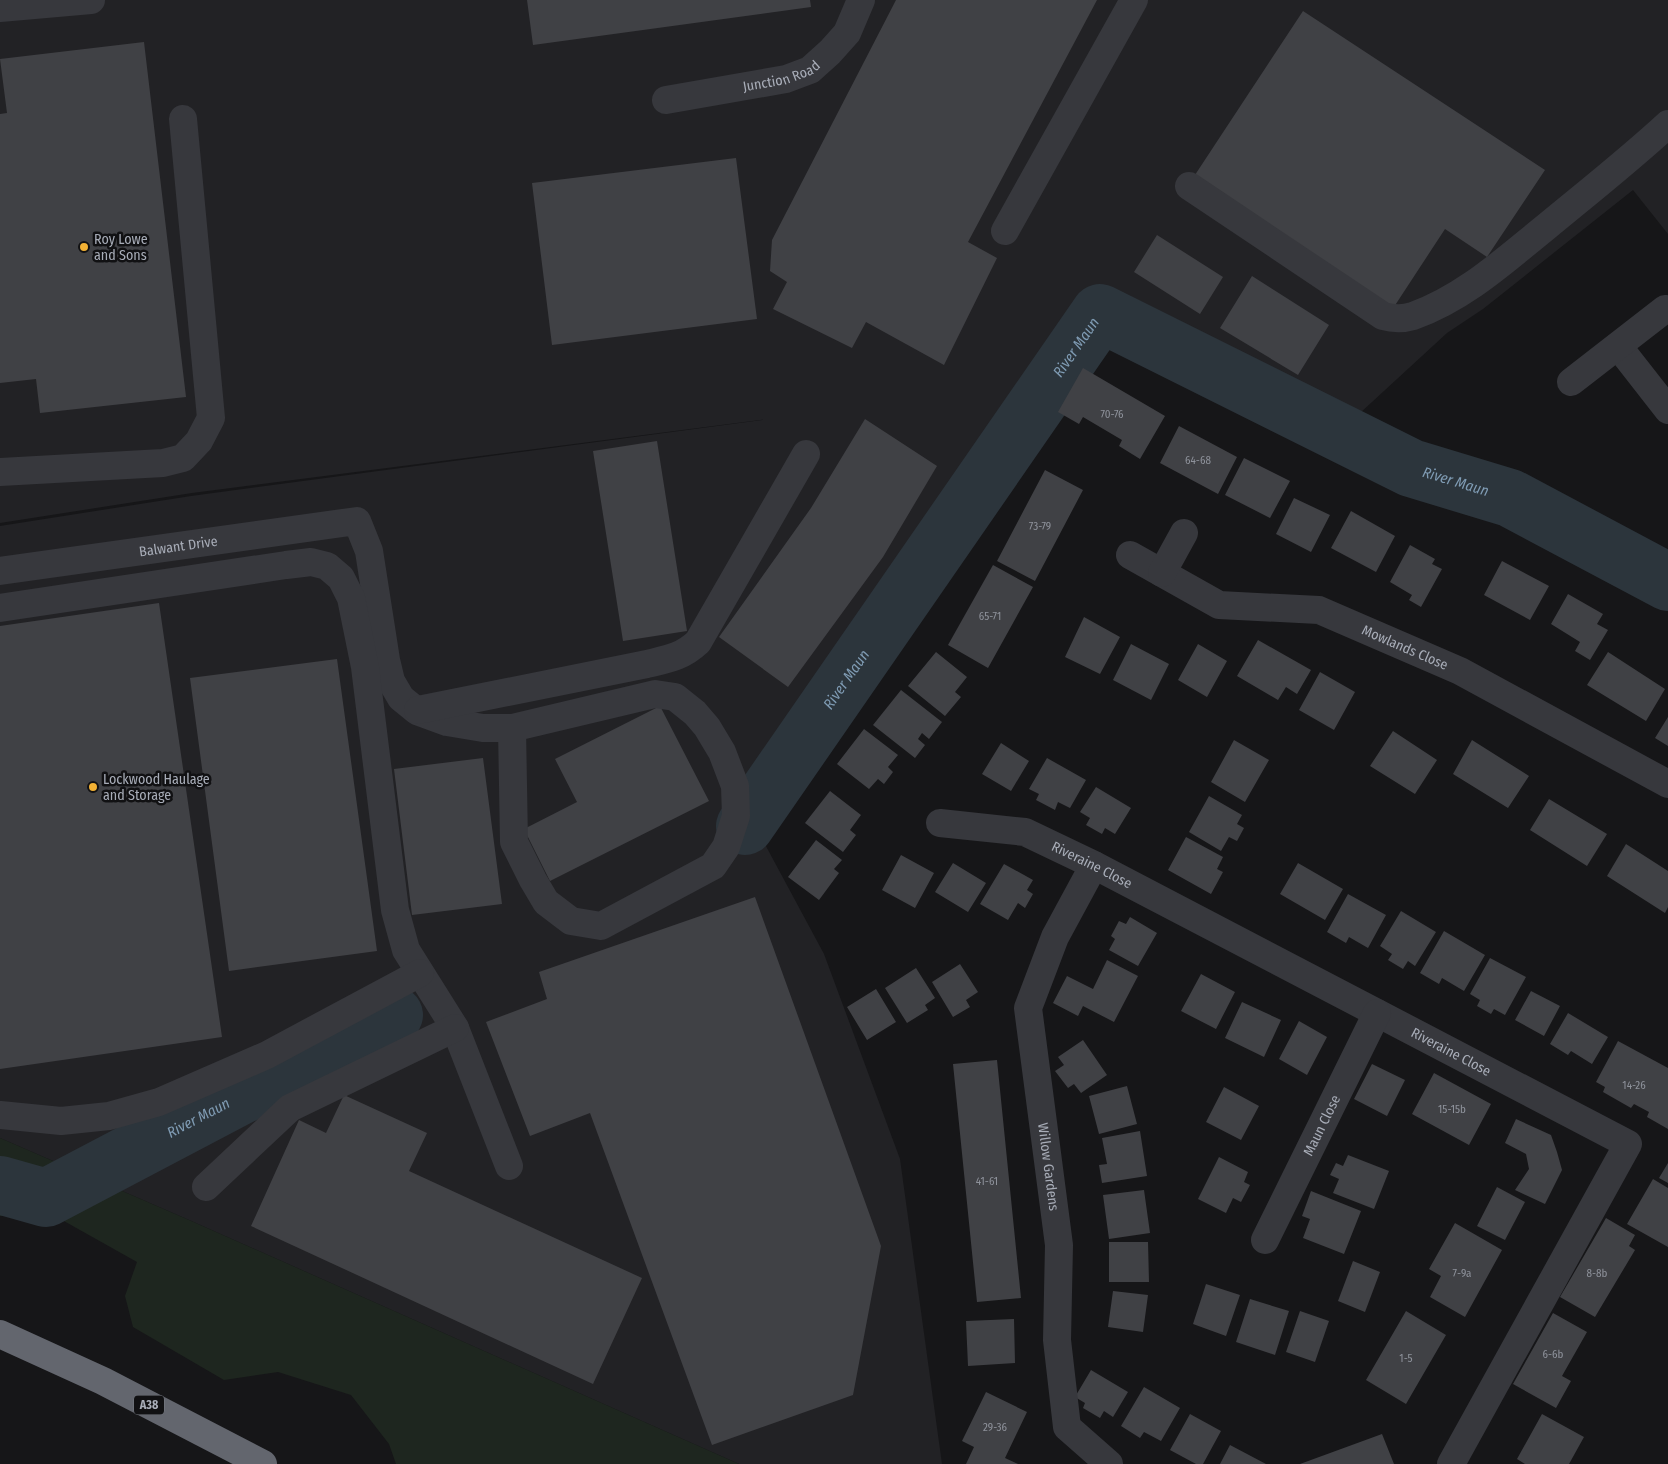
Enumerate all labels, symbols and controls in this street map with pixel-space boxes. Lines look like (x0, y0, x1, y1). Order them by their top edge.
street label: Junction Road (741, 57, 823, 95)
place label: Roy Lowe and Sons (94, 231, 148, 264)
marker: Roy Lowe and Sons (78, 241, 90, 253)
water label: River Maun (1049, 314, 1103, 381)
house number: 70-76 (1100, 408, 1124, 421)
house number: 64-68 (1185, 454, 1211, 467)
water label: River Maun (1420, 463, 1491, 500)
house number: 73-79 (1029, 520, 1051, 533)
street label: Balwant Drive (138, 532, 219, 560)
house number: 65-71 (979, 610, 1001, 623)
street label: Mowlands Close (1359, 621, 1451, 673)
water label: River Maun (819, 646, 873, 713)
place label: Lockwood Haulage and Storage (103, 771, 210, 804)
marker: Lockwood Haulage and Storage (87, 781, 99, 793)
street label: Riveraine Close (1049, 838, 1135, 892)
street label: Riveraine Close (1408, 1024, 1494, 1080)
house number: 14-26 (1622, 1079, 1646, 1092)
street label: Maun Close (1299, 1092, 1344, 1158)
water label: River Maun (164, 1094, 233, 1142)
house number: 15-15b (1438, 1103, 1466, 1116)
street label: Willow Gardens (1035, 1122, 1063, 1212)
house number: 41-61 (976, 1175, 998, 1188)
house number: 7-9a (1452, 1267, 1472, 1280)
house number: 8-8b (1587, 1267, 1608, 1280)
house number: 6-6b (1543, 1348, 1564, 1361)
house number: 1-5 (1399, 1352, 1413, 1365)
road number: A38 (134, 1396, 164, 1414)
house number: 29-36 (983, 1421, 1008, 1434)

